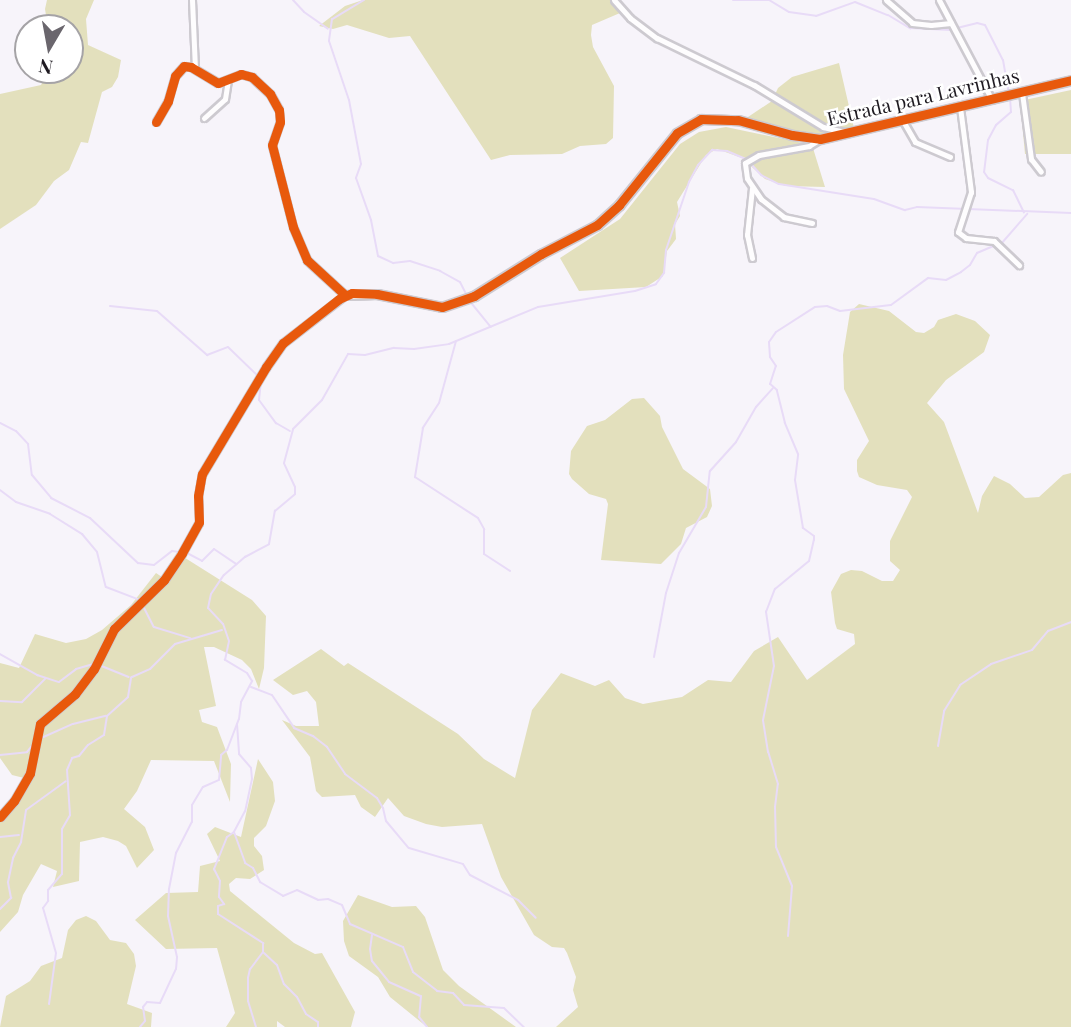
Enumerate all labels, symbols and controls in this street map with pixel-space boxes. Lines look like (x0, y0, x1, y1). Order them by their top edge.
north arrow (14, 14, 84, 84)
text: N (37, 54, 55, 82)
street label: Estrada para Lavrinhas (824, 64, 1022, 130)

